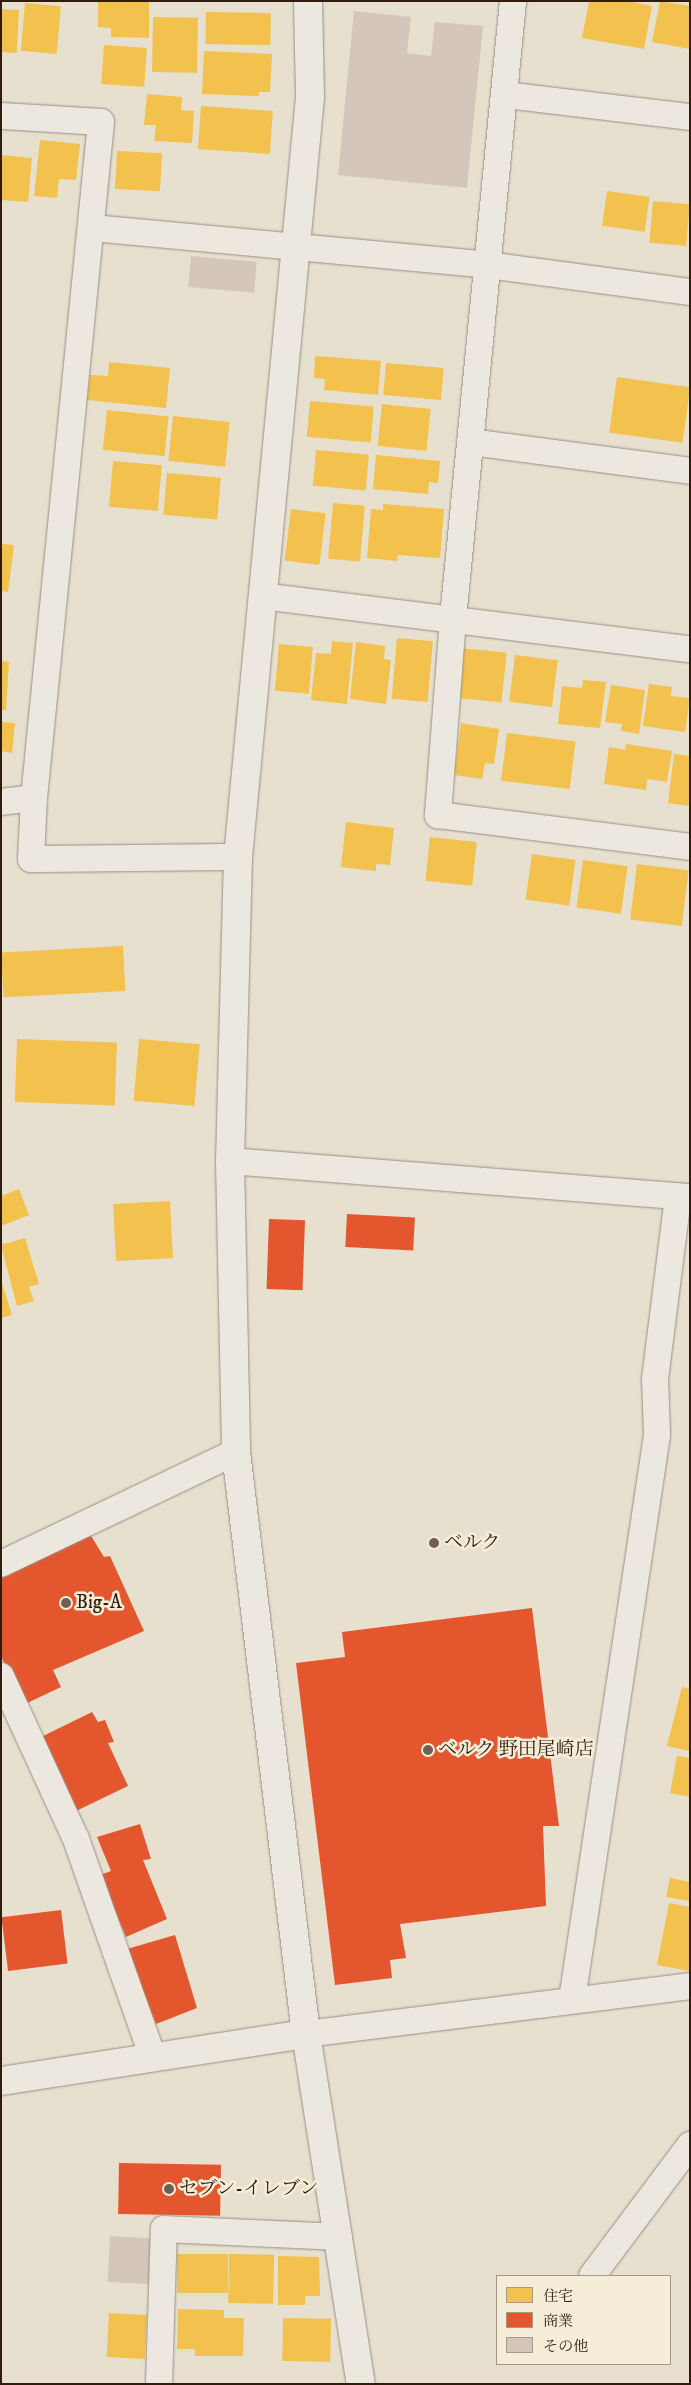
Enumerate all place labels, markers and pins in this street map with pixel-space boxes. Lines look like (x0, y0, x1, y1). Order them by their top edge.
place label: ベルク (444, 1532, 501, 1554)
marker: ベルク (428, 1537, 440, 1549)
place label: Big-A (76, 1592, 122, 1614)
marker: Big-A (60, 1597, 72, 1609)
place label: ベルク 野田尾崎店 (438, 1739, 594, 1761)
marker: ベルク 野田尾崎店 (422, 1744, 434, 1756)
place label: セブン-イレブン (179, 2178, 320, 2200)
marker: セブン-イレブン (163, 2183, 175, 2195)

